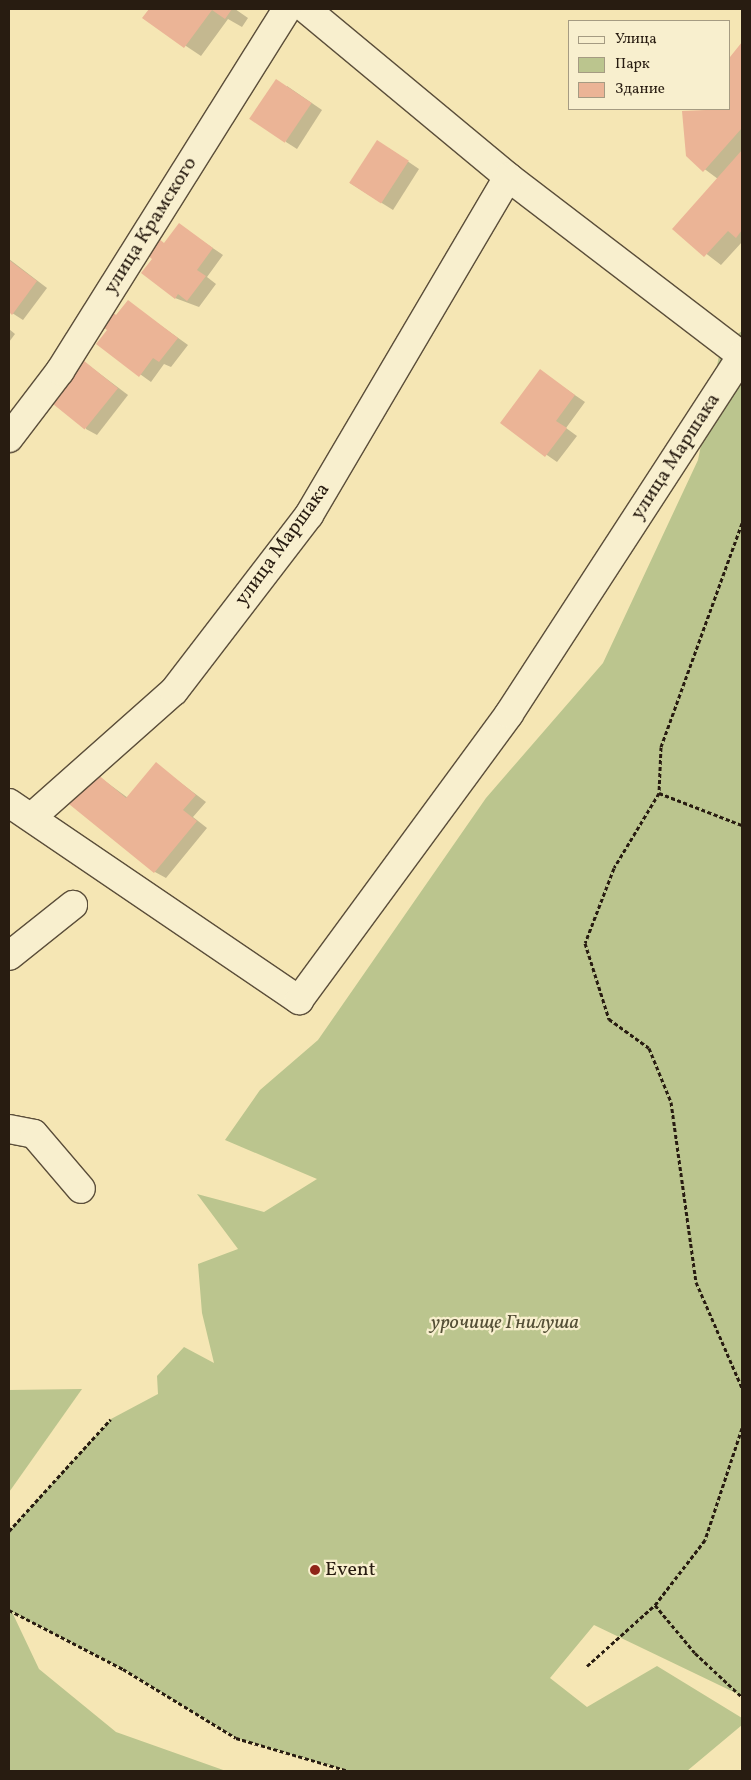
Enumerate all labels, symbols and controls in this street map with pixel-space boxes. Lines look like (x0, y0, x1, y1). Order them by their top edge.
legend (568, 20, 731, 110)
text: Улица (615, 29, 657, 50)
text: Парк (615, 54, 650, 75)
text: Здание (615, 79, 665, 100)
street label: улица Крамского (99, 153, 203, 299)
street label: улица Маршака (626, 389, 726, 525)
street label: улица Маршака (230, 479, 336, 611)
park label: урочище Гнилуша (431, 1311, 579, 1335)
place label: Event (325, 1558, 376, 1582)
marker: Event (309, 1564, 321, 1576)

